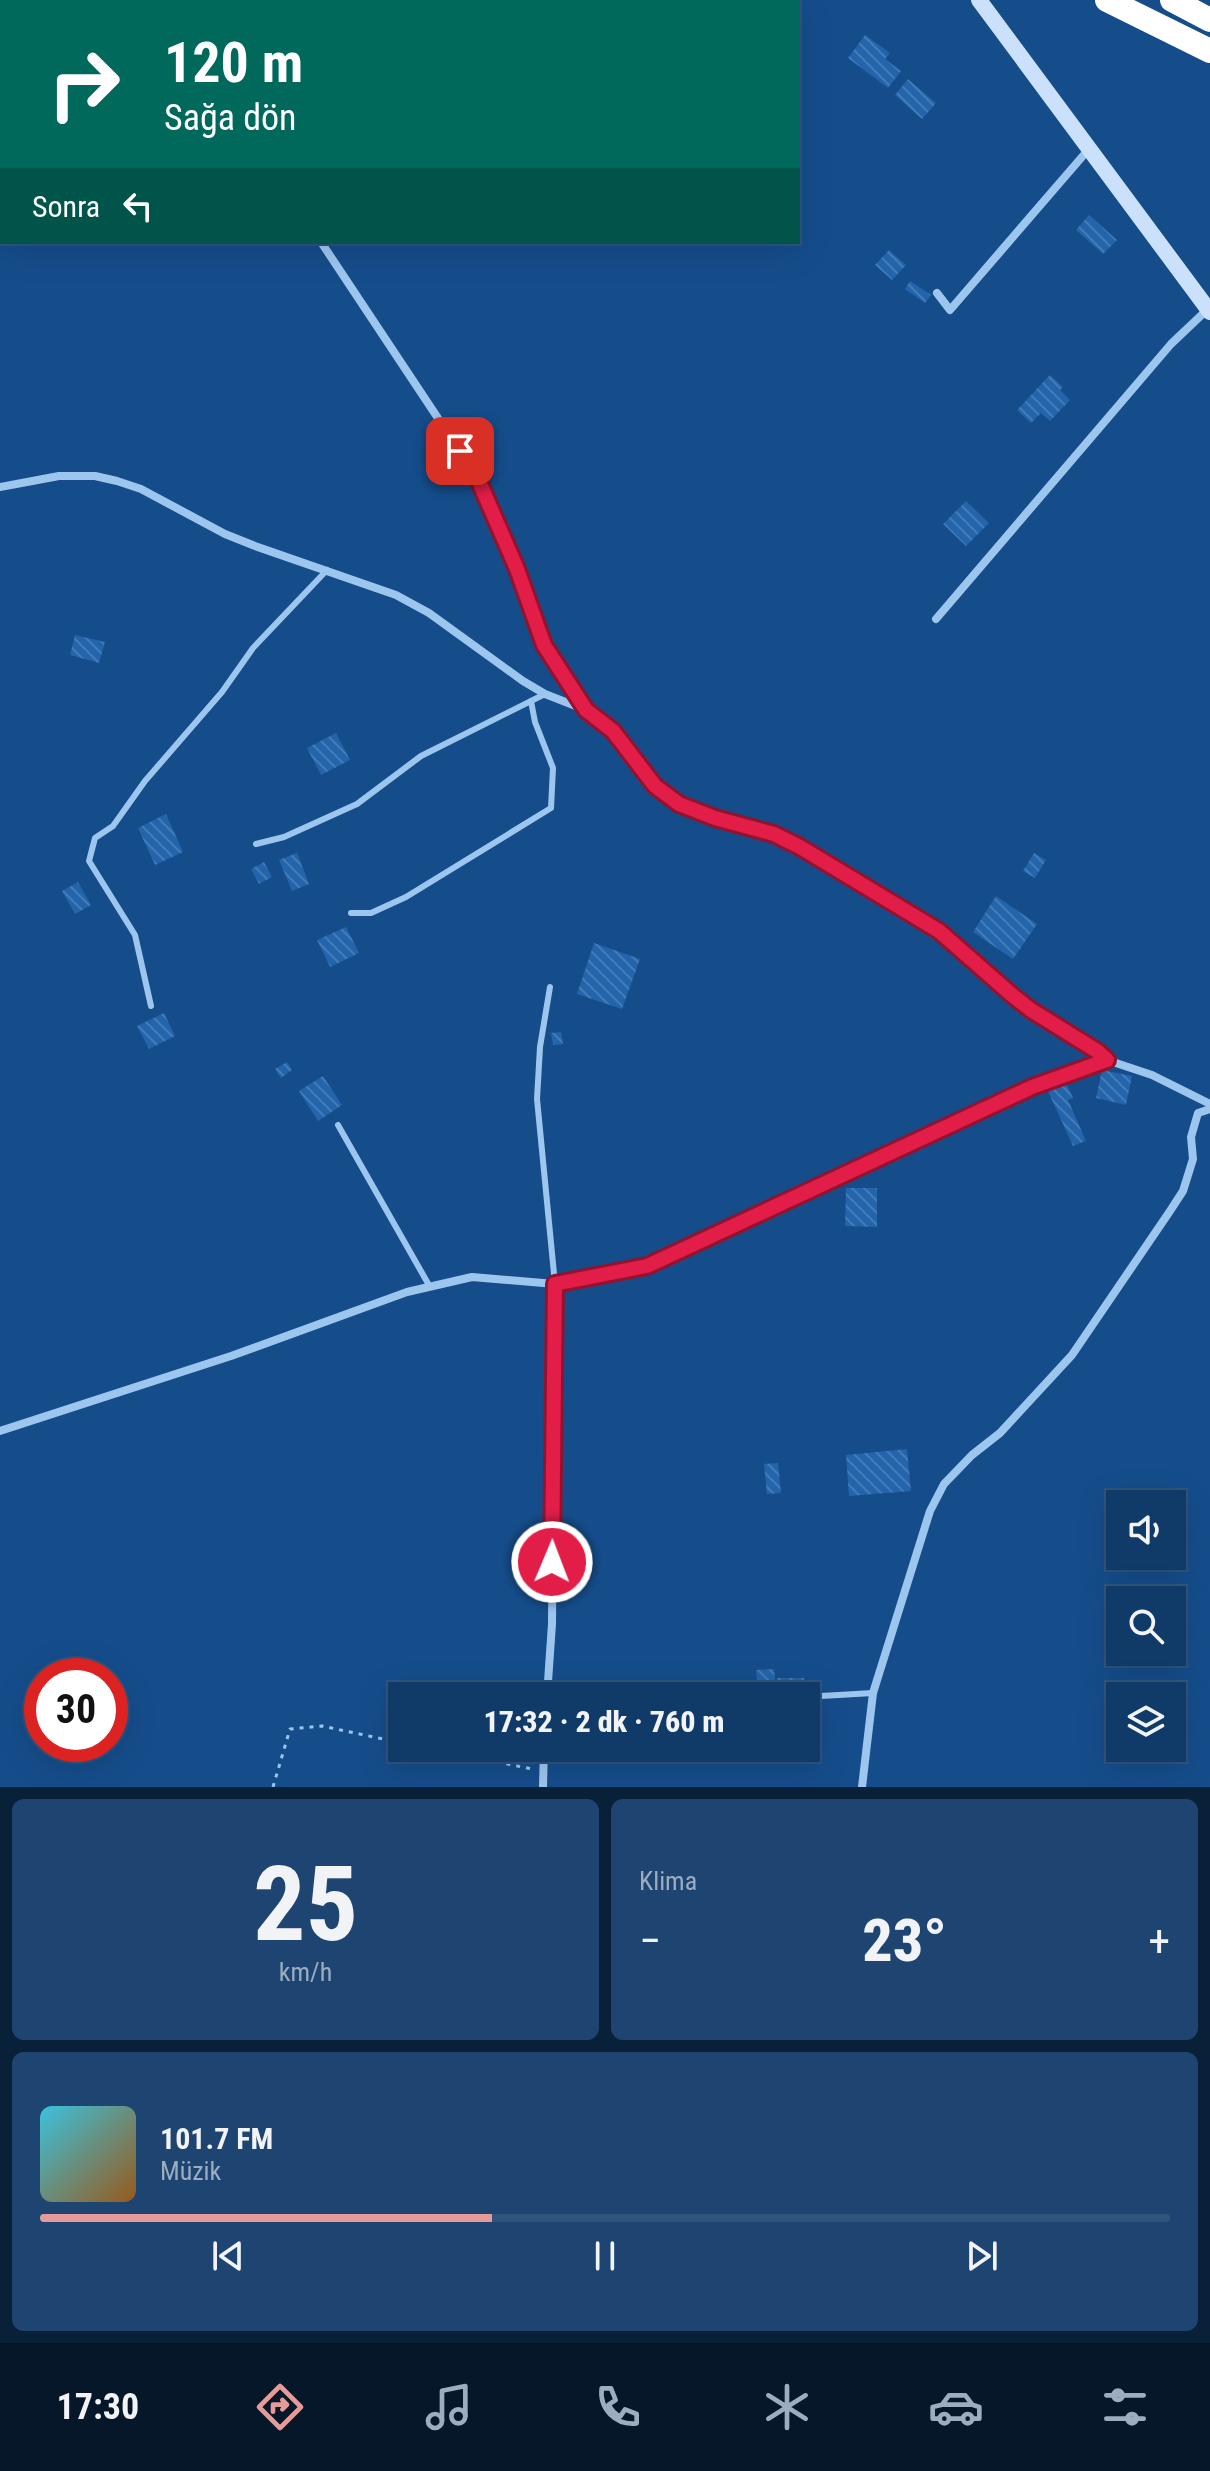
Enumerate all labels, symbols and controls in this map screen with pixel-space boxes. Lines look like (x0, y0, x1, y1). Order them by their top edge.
text: 120 m (164, 30, 303, 96)
icon: right (32, 32, 136, 136)
text: Sağa dön (164, 97, 297, 139)
icon: left (116, 184, 160, 228)
text: Sonra (32, 189, 100, 224)
pin (426, 417, 494, 485)
icon: arrive (438, 429, 482, 473)
map controls (1106, 1490, 1186, 1762)
button: sound (1106, 1490, 1186, 1570)
position arrow (510, 1520, 594, 1604)
button: search (1106, 1586, 1186, 1666)
speed limit sign: 30 (24, 1658, 128, 1762)
button: layers (1106, 1682, 1186, 1762)
text: 17:32 · 2 dk · 760 m (483, 1704, 725, 1739)
text: 25 (253, 1844, 358, 1965)
text: Klima (639, 1866, 697, 1896)
text: 23° (862, 1905, 947, 1976)
text: − (639, 1915, 661, 1967)
text: + (1148, 1915, 1170, 1967)
text: km/h (279, 1957, 332, 1987)
text: 101.7 FM (160, 2121, 273, 2156)
text: Müzik (160, 2156, 221, 2186)
icon: previous (206, 2234, 250, 2278)
icon: pause (583, 2234, 627, 2278)
icon: next (960, 2234, 1004, 2278)
icon: directions (252, 2379, 308, 2435)
icon: music (421, 2379, 477, 2435)
icon: phone (590, 2379, 646, 2435)
icon: climate (759, 2379, 815, 2435)
icon: car (928, 2379, 984, 2435)
icon: filters (1097, 2379, 1153, 2435)
text: 17:30 (57, 2386, 139, 2428)

